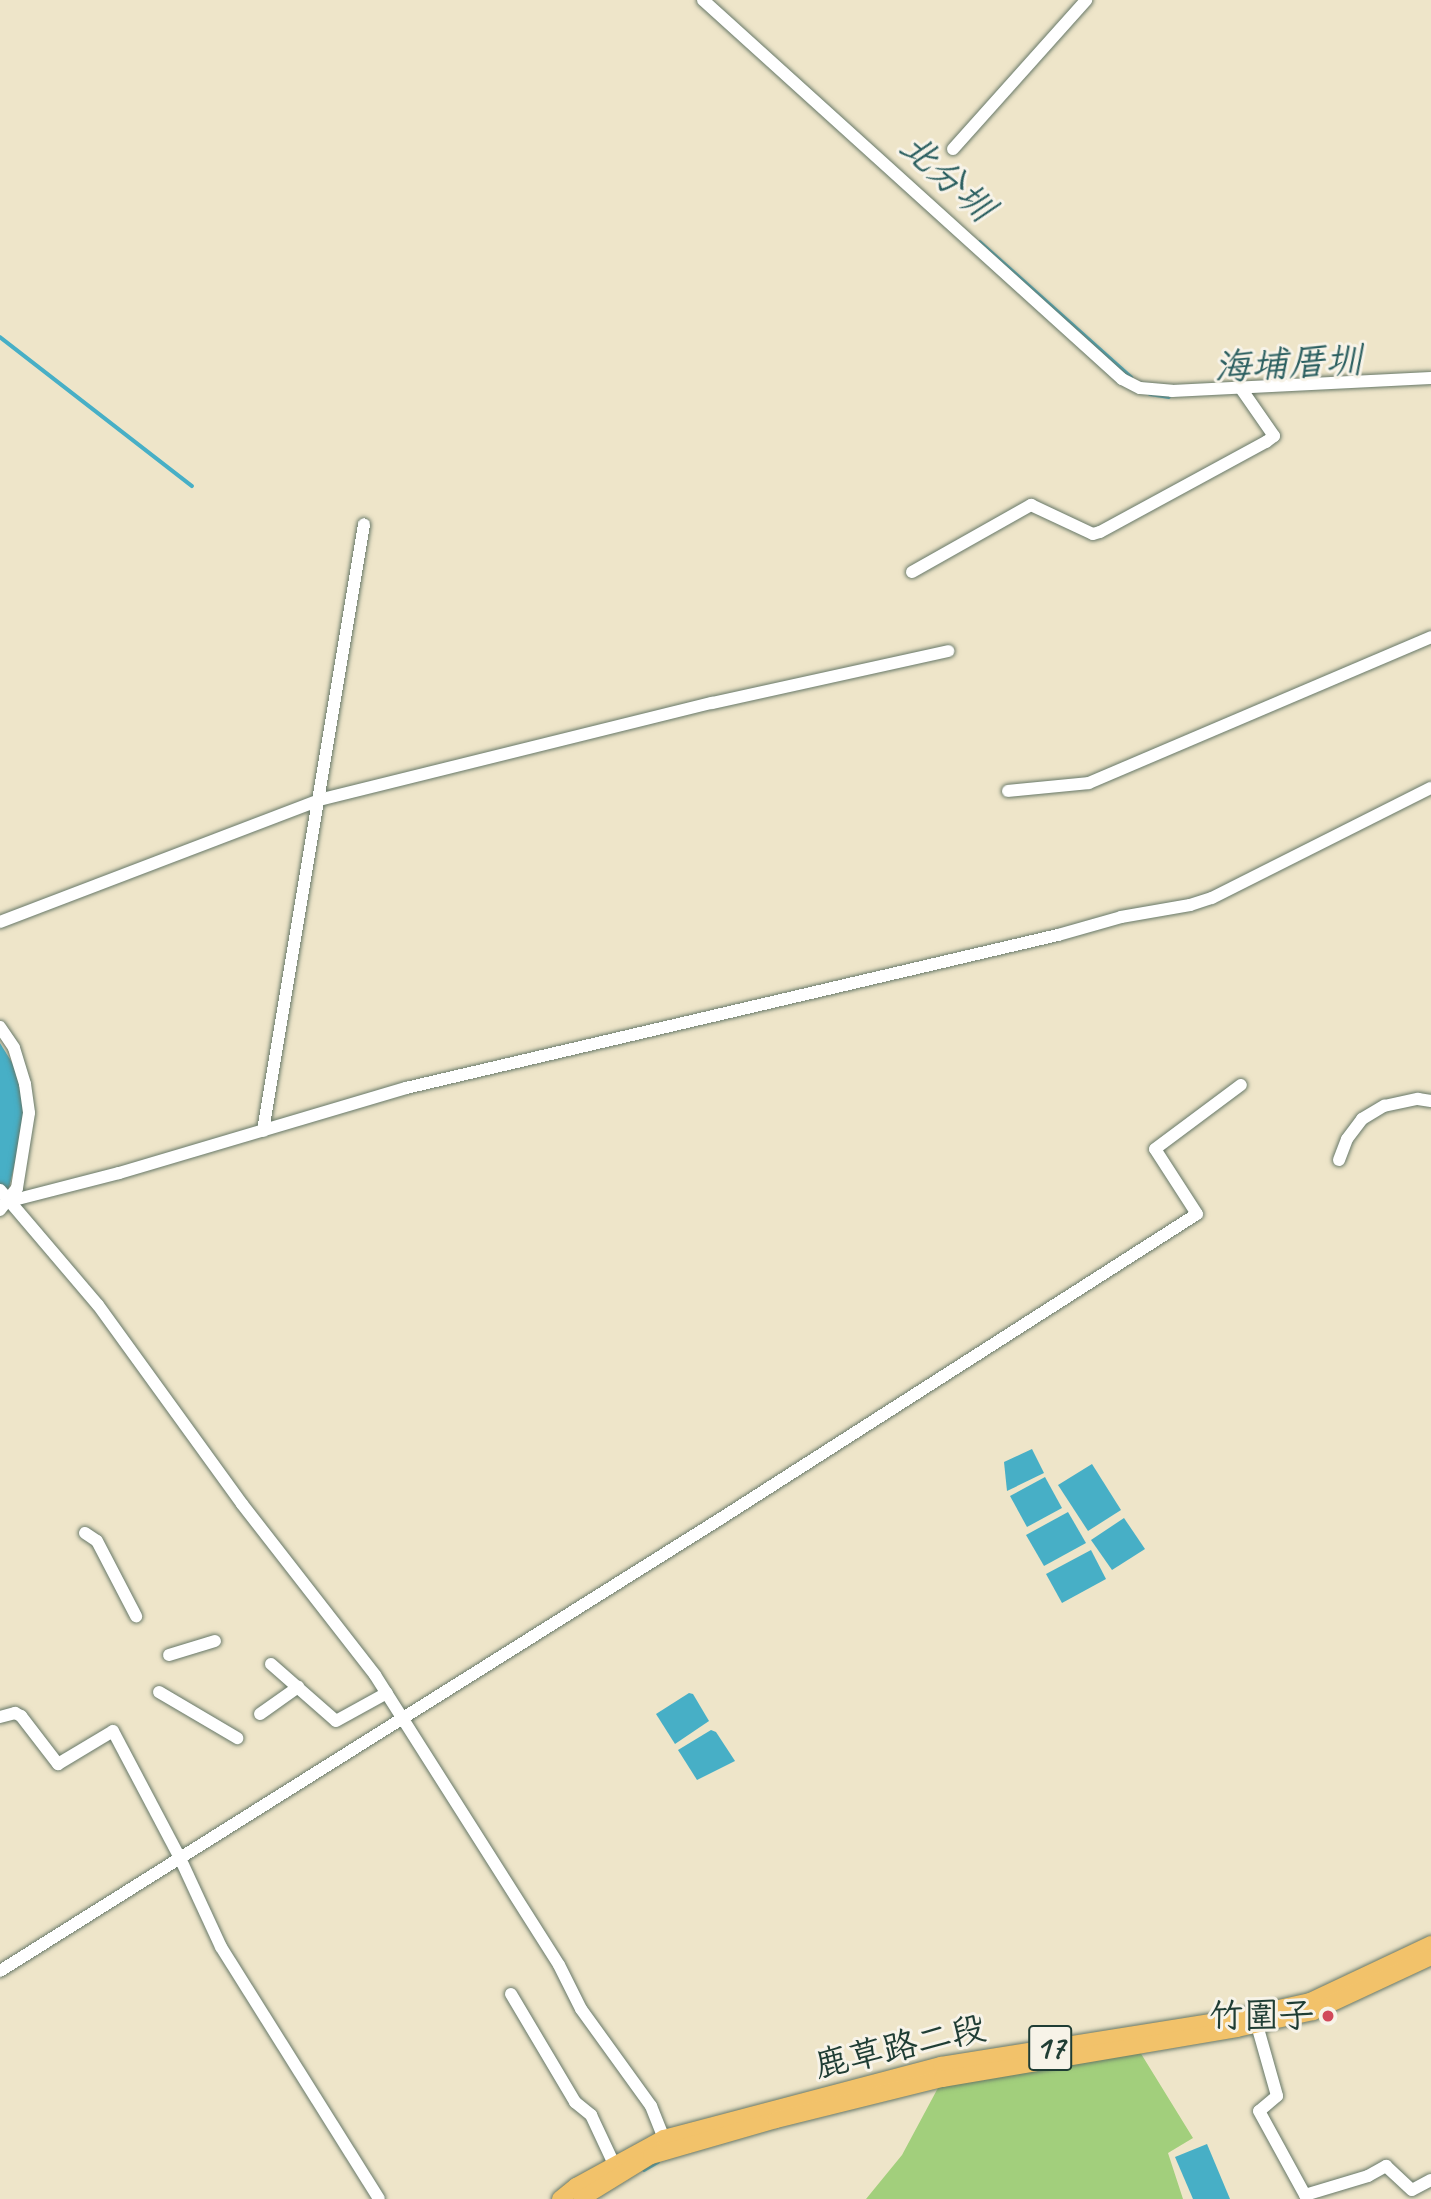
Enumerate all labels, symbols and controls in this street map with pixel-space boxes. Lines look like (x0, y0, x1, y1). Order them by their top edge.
water label: 北分圳 (891, 123, 1003, 231)
water label: 海埔厝圳 (1213, 338, 1363, 390)
place label: 竹圍子 (1209, 1995, 1314, 2037)
street label: 鹿草路二段 (810, 2007, 990, 2087)
marker: 竹圍子 (1320, 2008, 1336, 2024)
road number: 17 (1027, 2018, 1073, 2078)

